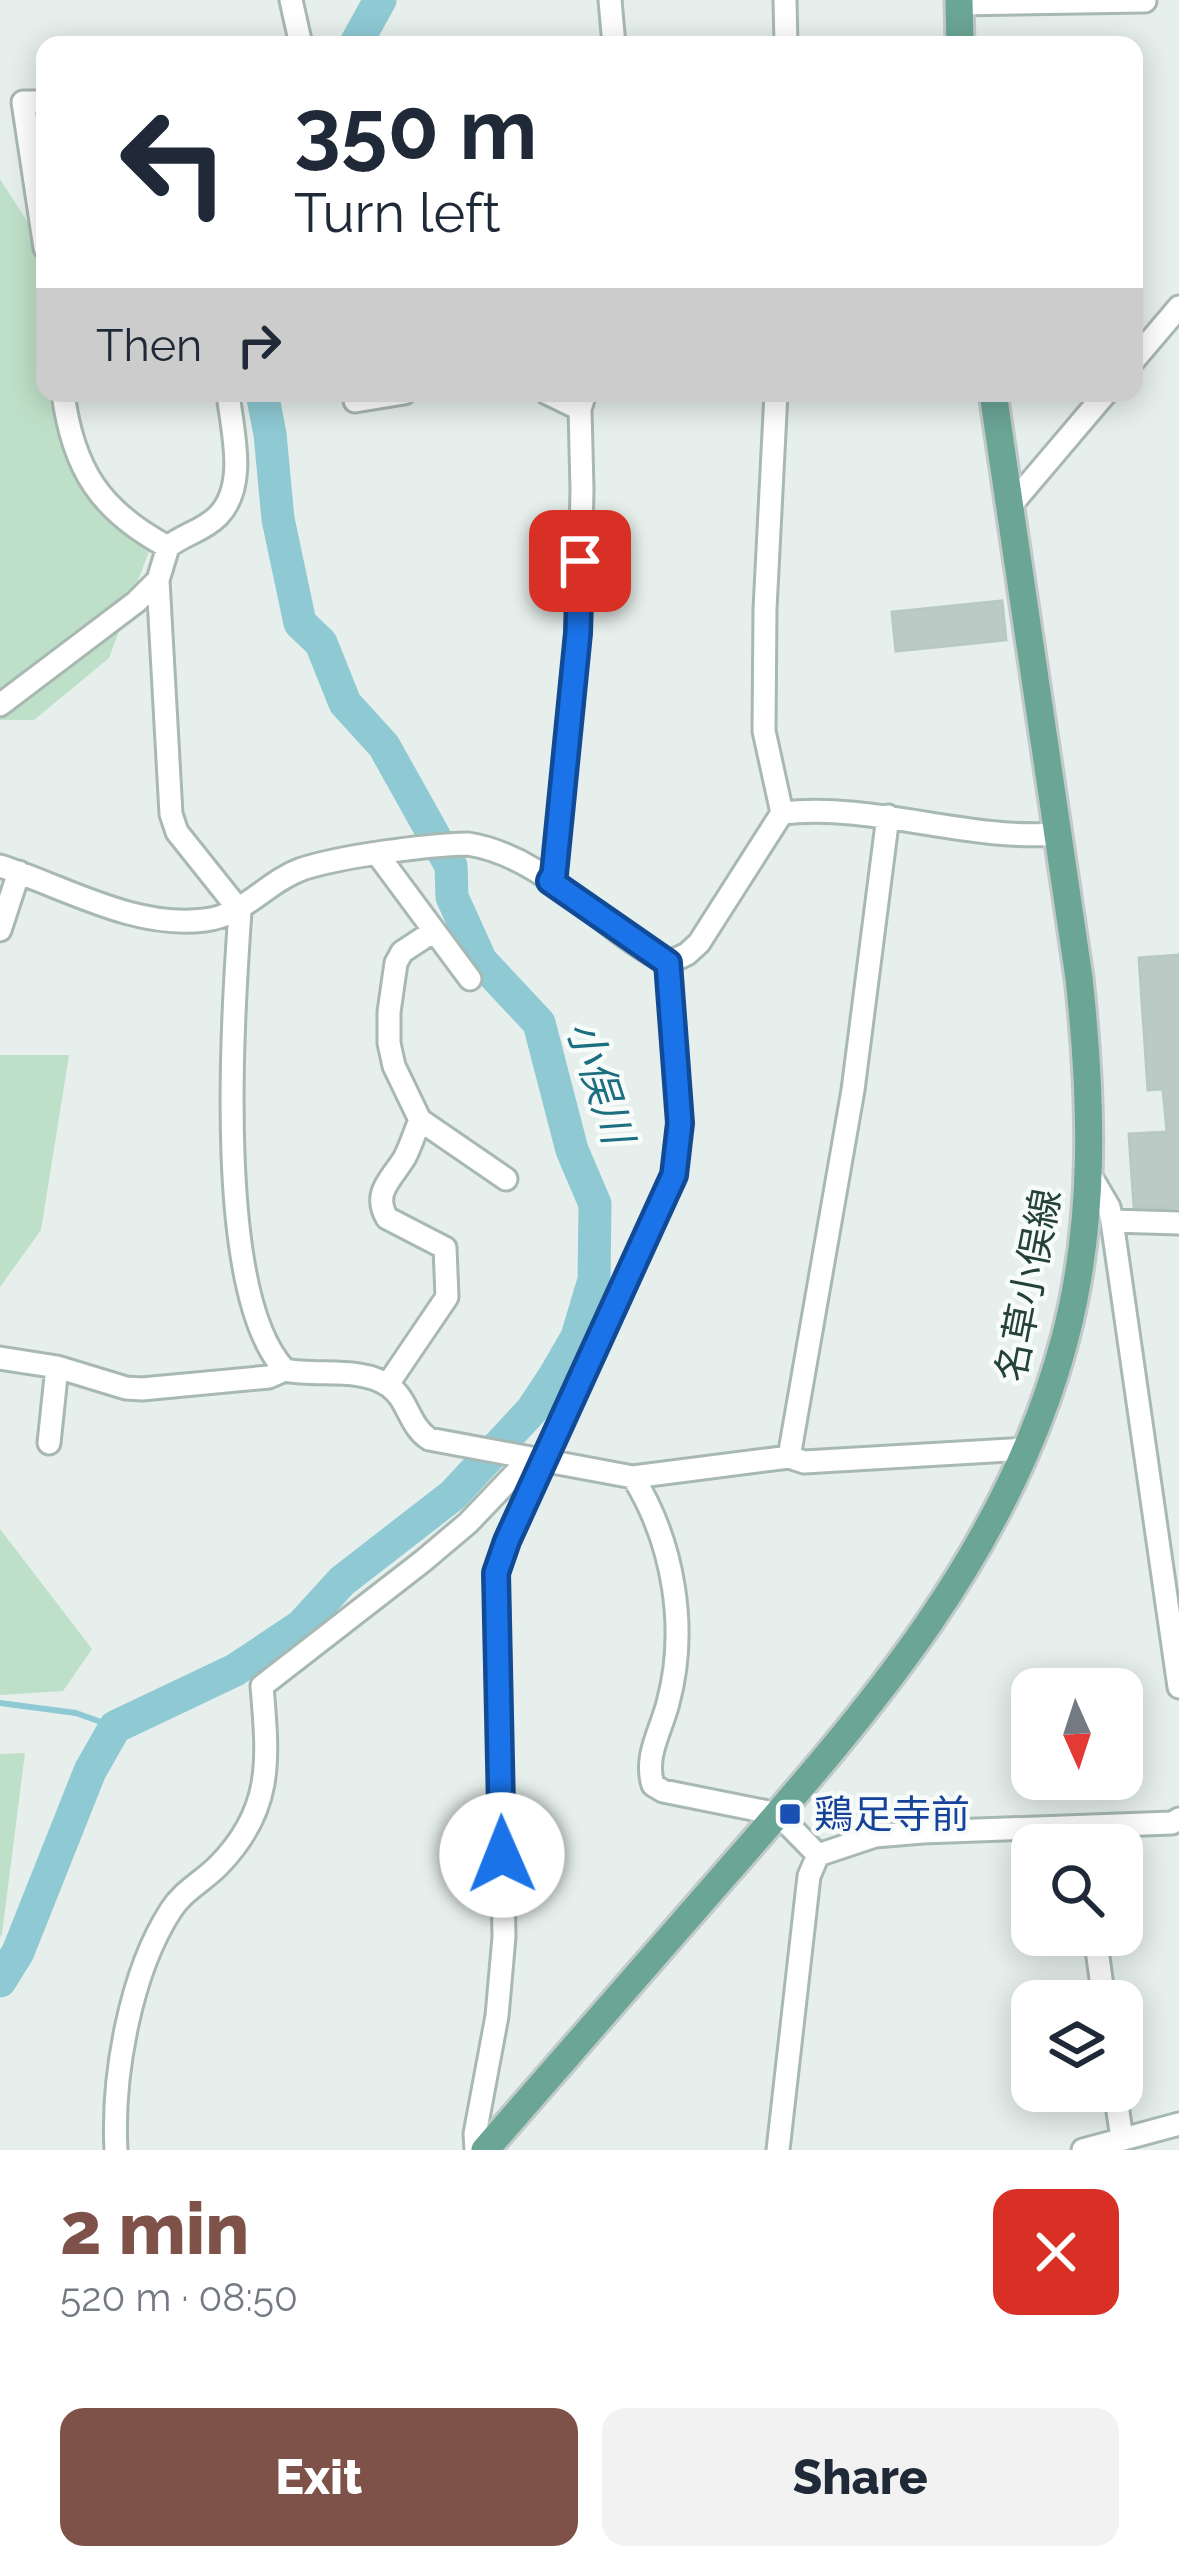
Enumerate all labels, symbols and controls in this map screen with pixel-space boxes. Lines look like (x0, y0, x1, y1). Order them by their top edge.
text: 350 m (294, 80, 537, 179)
icon: left (96, 84, 252, 240)
text: Turn left (294, 181, 501, 245)
icon: right (226, 312, 292, 378)
text: Then (96, 319, 202, 372)
pin (529, 510, 631, 612)
icon: arrive (547, 528, 613, 594)
water label: 小俣川 (557, 1015, 644, 1153)
street label: 名草小俣線 (987, 1185, 1069, 1385)
north arrow (1011, 1668, 1143, 1800)
map controls (1011, 1668, 1143, 2112)
place label: 鶏足寺前 (814, 1791, 970, 1837)
position arrow (439, 1792, 565, 1918)
marker: 鶏足寺前 (777, 1801, 803, 1827)
button: search (1011, 1824, 1143, 1956)
button: layers (1011, 1980, 1143, 2112)
text: 2 min (60, 2186, 249, 2271)
button: close (993, 2189, 1119, 2315)
text: 520 m · 08:50 (60, 2274, 298, 2320)
button: Exit (60, 2408, 578, 2546)
button: Share (602, 2408, 1119, 2546)

